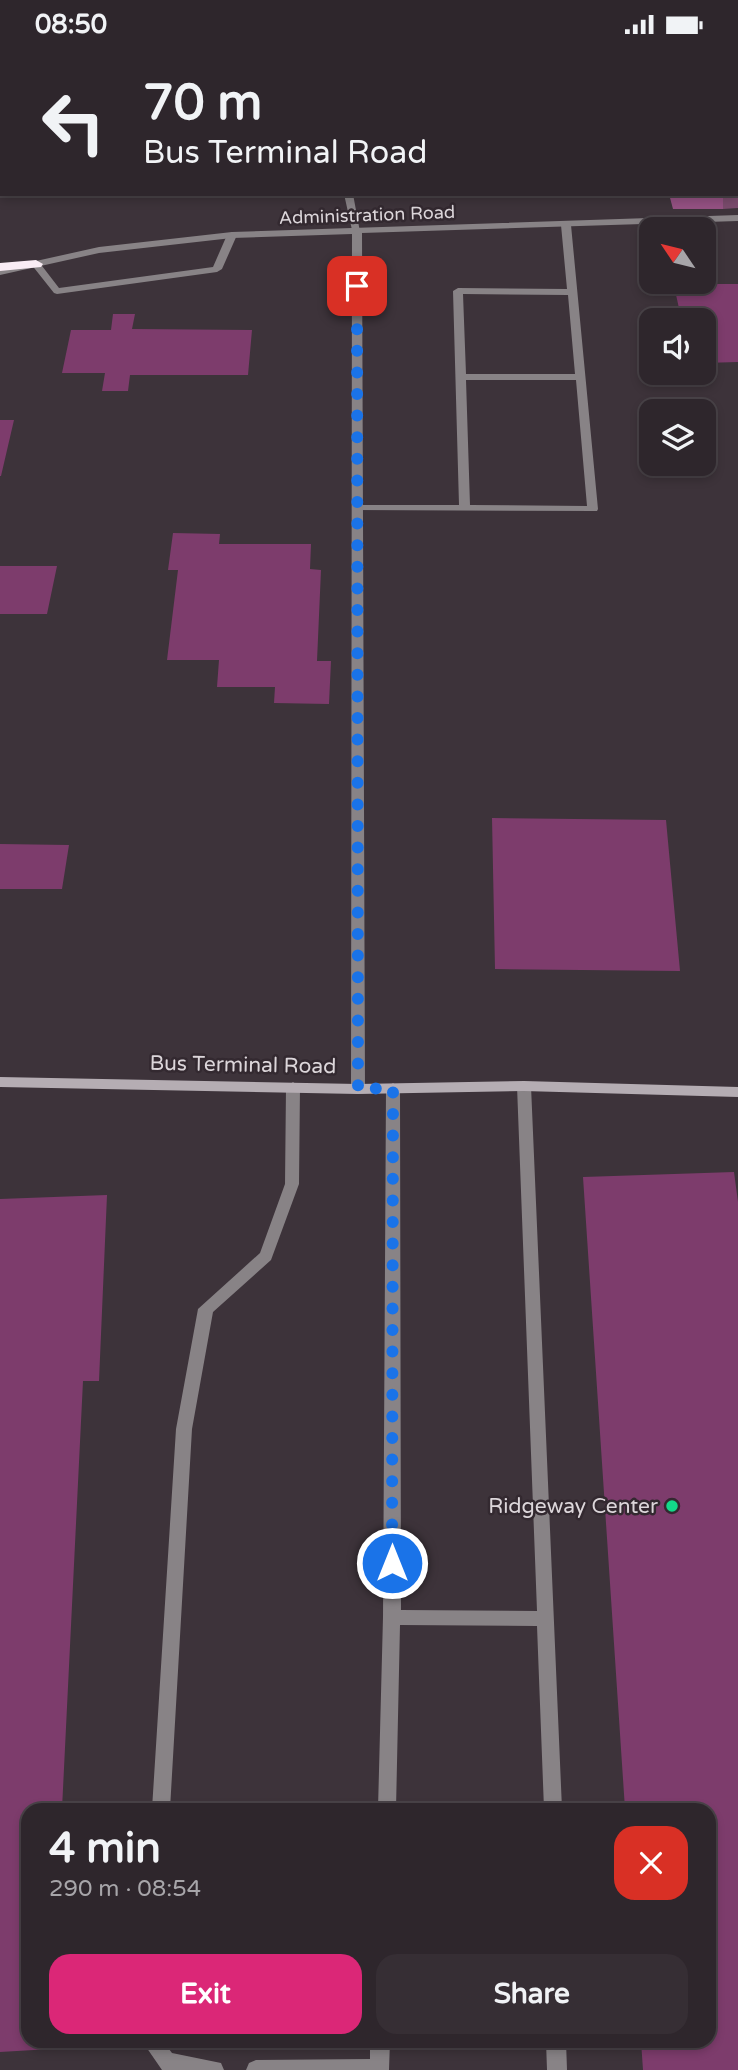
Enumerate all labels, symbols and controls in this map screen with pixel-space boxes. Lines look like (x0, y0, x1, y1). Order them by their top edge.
text: 08:50 (35, 9, 107, 40)
text: 70 m (143, 74, 262, 133)
icon: left (28, 77, 119, 168)
text: Bus Terminal Road (143, 134, 427, 172)
street label: Administration Road (278, 201, 456, 229)
north arrow (639, 217, 716, 294)
map controls (639, 217, 716, 476)
pin (327, 256, 387, 316)
icon: arrive (338, 267, 376, 305)
button: sound (639, 308, 716, 385)
button: layers (639, 399, 716, 476)
street label: Bus Terminal Road (149, 1051, 337, 1079)
place label: Ridgeway Center (488, 1494, 658, 1519)
marker: Ridgeway Center (664, 1498, 680, 1514)
position arrow (355, 1526, 429, 1600)
text: 4 min (49, 1823, 161, 1874)
button: close (614, 1826, 688, 1900)
text: 290 m · 08:54 (49, 1875, 201, 1903)
button: Exit (49, 1954, 362, 2034)
button: Share (376, 1954, 688, 2034)

